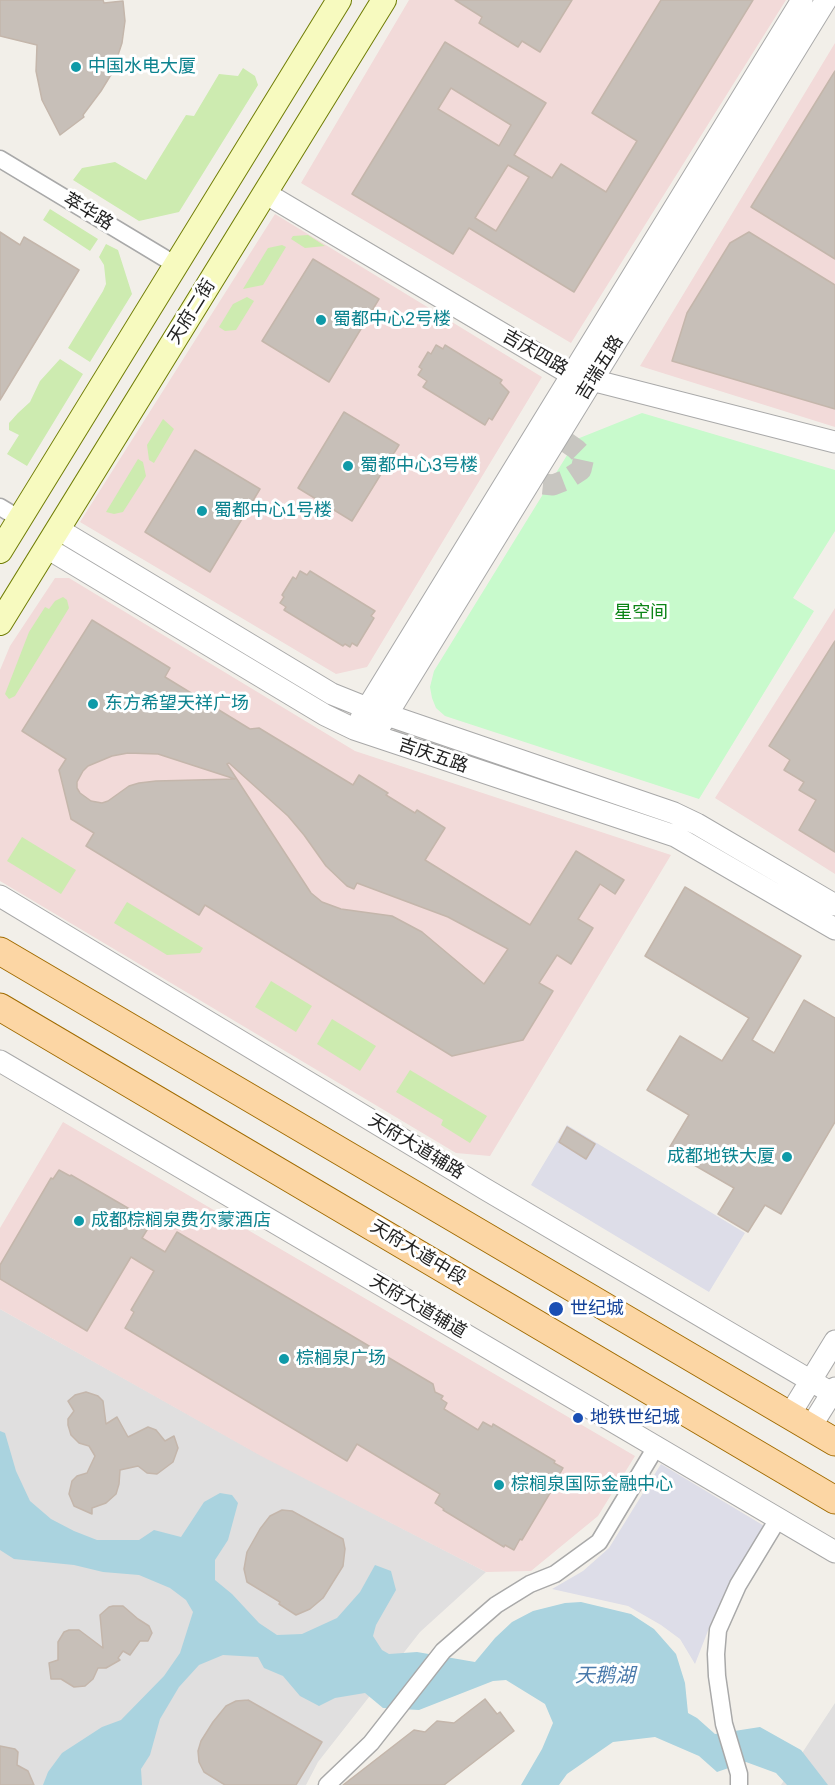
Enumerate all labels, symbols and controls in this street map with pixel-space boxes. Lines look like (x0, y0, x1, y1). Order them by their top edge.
place label: 中国水电大厦 (88, 56, 196, 78)
marker: 中国水电大厦 (69, 60, 83, 74)
street label: 萃华路 (59, 189, 117, 235)
street label: 天府二街 (164, 276, 220, 348)
place label: 蜀都中心2号楼 (333, 309, 451, 331)
marker: 蜀都中心2号楼 (314, 313, 328, 327)
street label: 吉庆四路 (498, 326, 572, 380)
street label: 吉瑞五路 (572, 332, 628, 404)
place label: 蜀都中心3号楼 (360, 455, 478, 477)
marker: 蜀都中心3号楼 (341, 459, 355, 473)
place label: 蜀都中心1号楼 (214, 500, 332, 522)
marker: 蜀都中心1号楼 (195, 504, 209, 518)
park label: 星空间 (614, 602, 668, 624)
place label: 东方希望天祥广场 (105, 693, 249, 715)
marker: 东方希望天祥广场 (86, 697, 100, 711)
street label: 吉庆五路 (395, 734, 471, 778)
street label: 天府大道辅路 (364, 1110, 468, 1184)
place label: 成都地铁大厦 (667, 1146, 775, 1168)
marker: 成都地铁大厦 (780, 1150, 794, 1164)
place label: 成都棕榈泉费尔蒙酒店 (91, 1210, 271, 1232)
marker: 成都棕榈泉费尔蒙酒店 (72, 1214, 86, 1228)
street label: 天府大道中段 (366, 1216, 470, 1290)
street label: 天府大道辅道 (366, 1271, 470, 1343)
place label: 世纪城 (570, 1298, 624, 1320)
marker: 世纪城 (547, 1300, 565, 1318)
place label: 棕榈泉广场 (296, 1348, 386, 1370)
marker: 棕榈泉广场 (277, 1352, 291, 1366)
place label: 地铁世纪城 (590, 1407, 680, 1429)
marker: 地铁世纪城 (571, 1411, 585, 1425)
place label: 棕榈泉国际金融中心 (511, 1474, 673, 1496)
marker: 棕榈泉国际金融中心 (492, 1478, 506, 1492)
water label: 天鹅湖 (575, 1664, 635, 1688)

